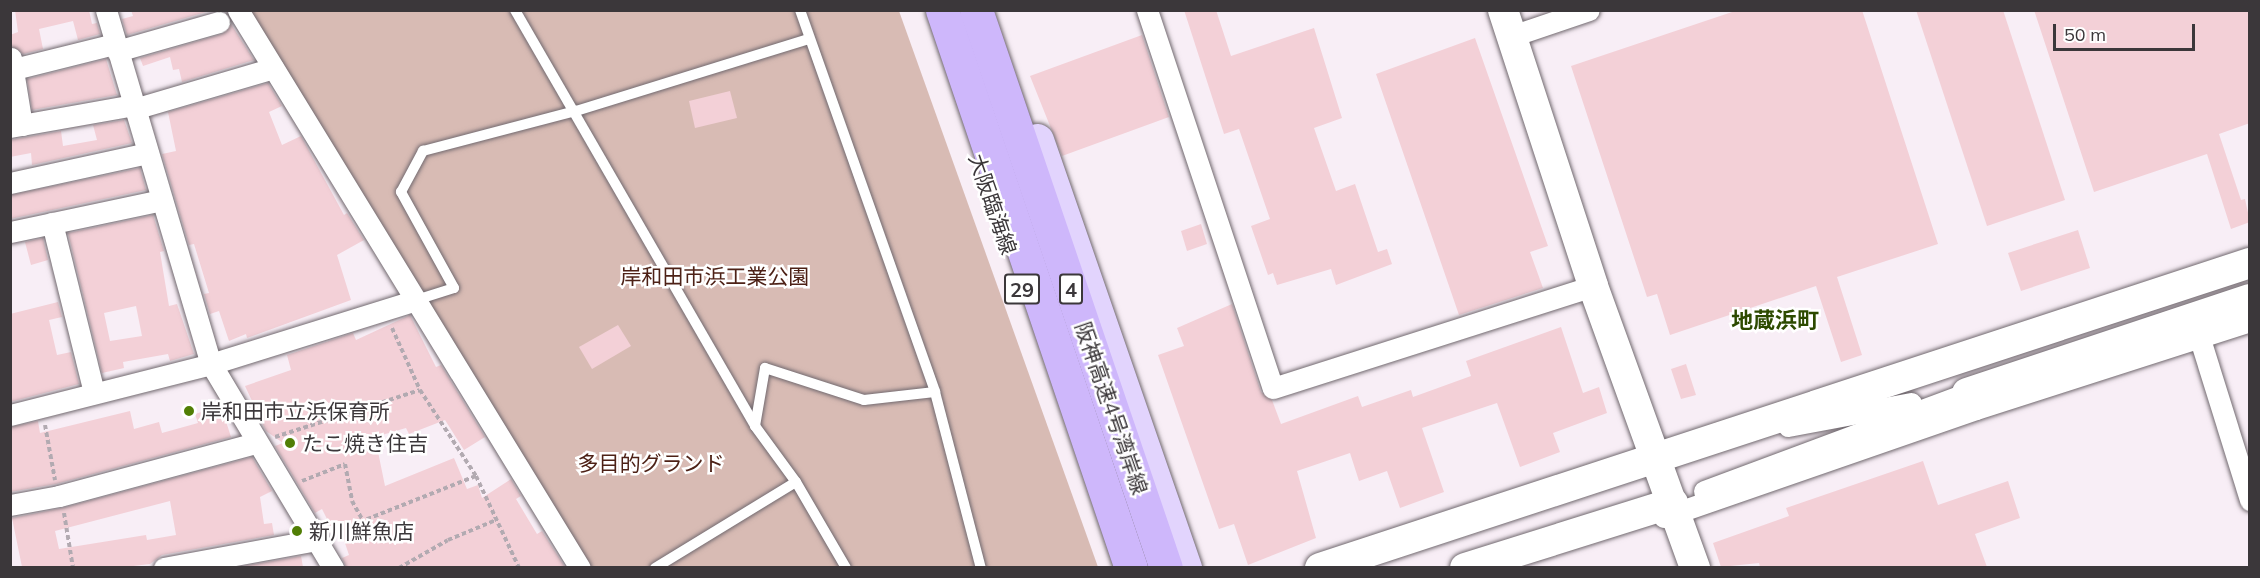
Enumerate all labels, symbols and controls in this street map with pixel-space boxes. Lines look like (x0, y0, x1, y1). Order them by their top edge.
scale bar (2056, 12, 2198, 50)
text: 50 m (2064, 23, 2106, 46)
street label: 大阪臨海線 (964, 150, 1022, 258)
park label: 岸和田市浜工業公園 (621, 263, 809, 289)
road number: 29 (1004, 272, 1040, 306)
road number: 4 (1059, 272, 1083, 306)
district label: 地蔵浜町 (1731, 308, 1819, 334)
street label: 阪神高速4号湾岸線 (1071, 319, 1153, 497)
place label: 岸和田市立浜保育所 (201, 398, 390, 424)
marker: 岸和田市立浜保育所 (182, 404, 196, 418)
place label: たこ焼き住吉 (302, 430, 428, 456)
marker: たこ焼き住吉 (283, 436, 297, 450)
park label: 多目的グランド (578, 450, 724, 476)
place label: 新川鮮魚店 (309, 518, 414, 544)
marker: 新川鮮魚店 (290, 524, 304, 538)

